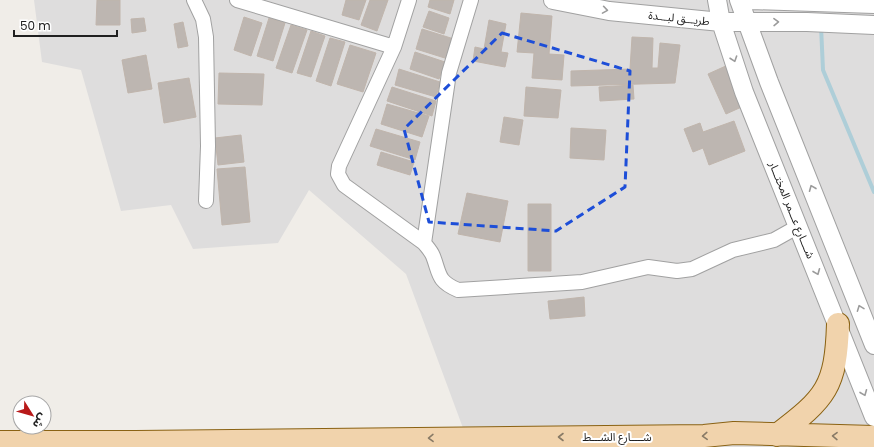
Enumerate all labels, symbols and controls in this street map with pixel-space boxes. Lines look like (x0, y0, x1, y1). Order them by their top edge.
one-way arrow (602, 5, 608, 14)
street label: طريـــق لبـــدة (648, 7, 710, 29)
scale bar (14, 12, 117, 38)
text: 50 m (20, 17, 51, 34)
one-way arrow (773, 18, 779, 26)
one-way arrow (729, 56, 737, 63)
street label: شــــارع عـــمر المختـــار (765, 158, 819, 261)
one-way arrow (808, 184, 816, 191)
one-way arrow (812, 268, 820, 275)
one-way arrow (856, 305, 864, 312)
one-way arrow (860, 389, 868, 396)
north arrow (12, 395, 52, 435)
text: ش (29, 410, 51, 432)
street label: شــــارع الشـــط (582, 429, 652, 445)
one-way arrow (702, 432, 708, 440)
one-way arrow (832, 432, 838, 440)
one-way arrow (558, 433, 564, 441)
one-way arrow (428, 434, 434, 442)

